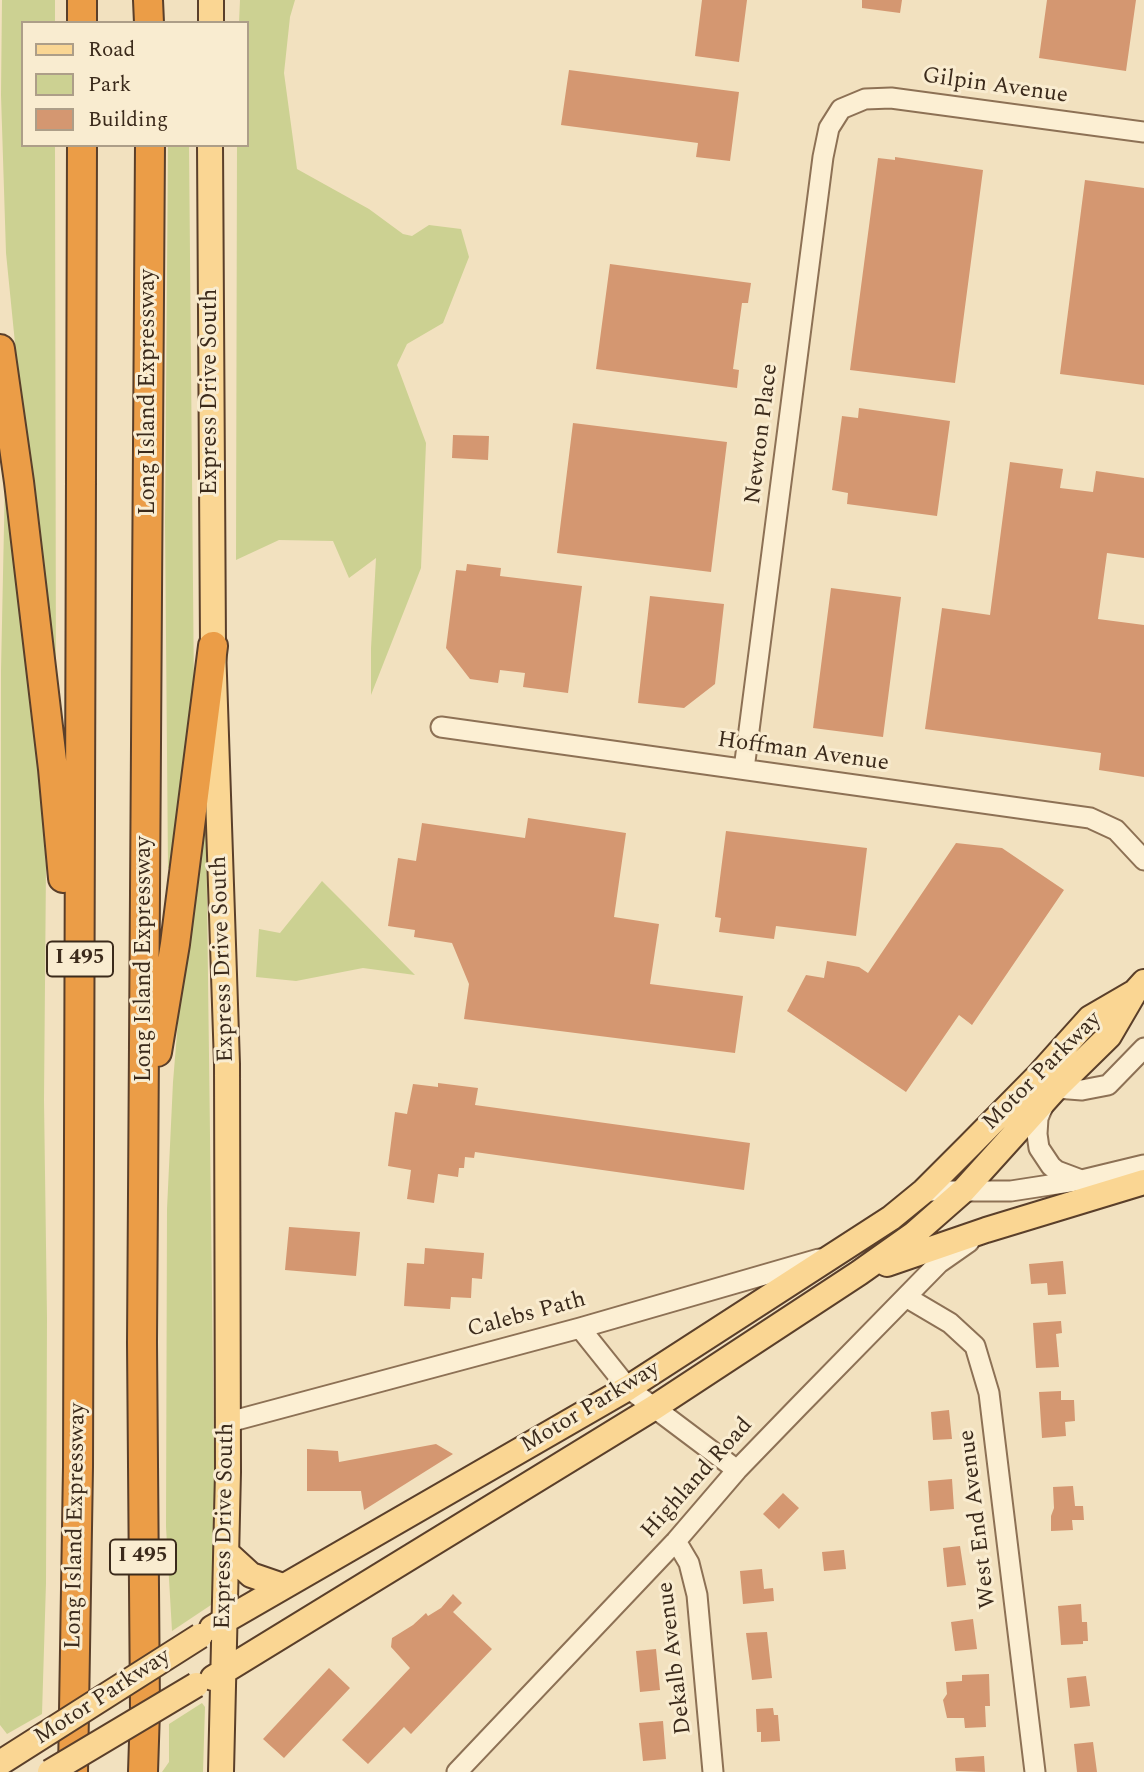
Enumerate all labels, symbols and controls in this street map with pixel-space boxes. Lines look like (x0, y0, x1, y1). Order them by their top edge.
legend (21, 21, 248, 147)
text: Road (88, 34, 135, 66)
street label: Gilpin Avenue (920, 63, 1070, 111)
text: Park (88, 69, 131, 101)
text: Building (88, 104, 168, 136)
street label: Long Island Expressway (135, 269, 163, 515)
street label: Express Drive South (197, 289, 225, 495)
street label: Newton Place (741, 362, 785, 506)
street label: Hoffman Avenue (716, 727, 890, 779)
street label: Long Island Expressway (131, 836, 159, 1082)
street label: Express Drive South (207, 855, 241, 1063)
road number: I 495 (47, 942, 113, 976)
street label: Motor Parkway (978, 1007, 1108, 1137)
street label: Calebs Path (465, 1287, 589, 1345)
street label: Motor Parkway (517, 1356, 665, 1460)
street label: Long Island Expressway (61, 1403, 93, 1649)
street label: Highland Road (636, 1413, 760, 1545)
street label: Express Drive South (210, 1422, 242, 1630)
street label: West End Avenue (954, 1428, 1004, 1610)
road number: I 495 (110, 1540, 176, 1574)
street label: Dekalb Avenue (653, 1580, 699, 1736)
street label: Motor Parkway (30, 1644, 176, 1752)

